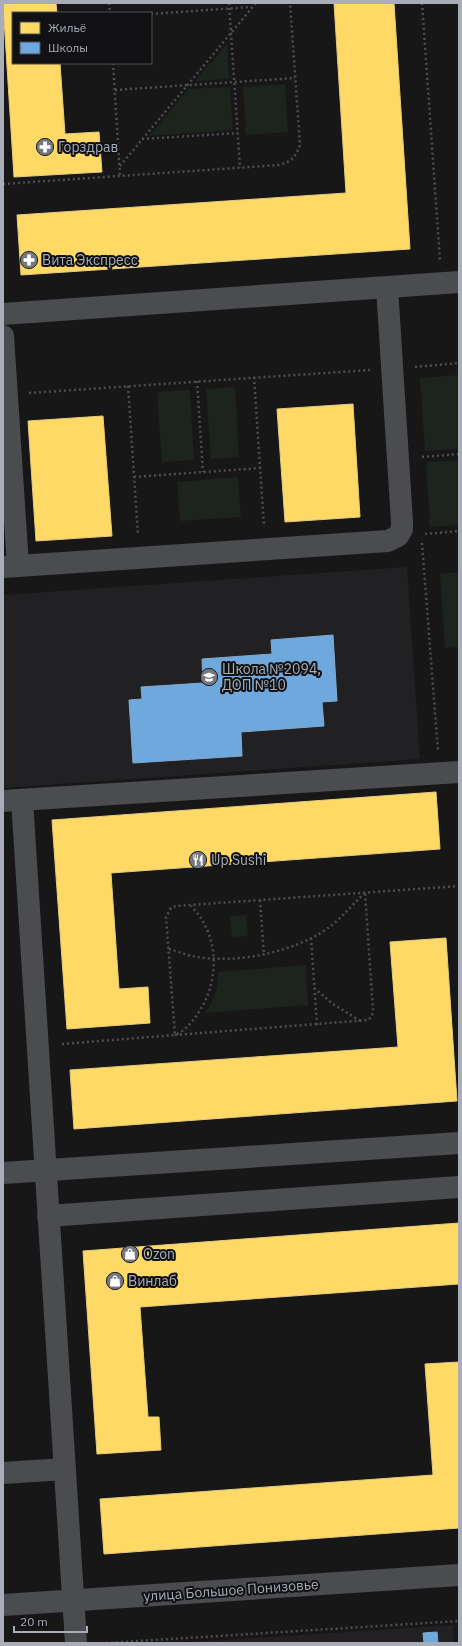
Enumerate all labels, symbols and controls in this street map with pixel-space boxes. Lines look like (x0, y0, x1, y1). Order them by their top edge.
legend (12, 12, 152, 64)
text: Жильё (48, 20, 87, 35)
text: Школы (48, 40, 88, 55)
pharmacy icon: Горздрав (35, 137, 55, 157)
place label: Горздрав (58, 138, 118, 156)
pharmacy icon: Вита Экспресс (19, 250, 39, 270)
place label: Вита Экспресс (42, 251, 138, 269)
place label: Школа №2094, ДОП №10 (222, 660, 321, 694)
school or university icon: Школа №2094, ДОП №10 (199, 667, 219, 687)
restaurant icon: Up Sushi (188, 850, 208, 870)
place label: Up Sushi (211, 851, 266, 869)
shop icon: Ozon (120, 1244, 140, 1264)
place label: Ozon (143, 1245, 175, 1263)
shop icon: Винлаб (105, 1271, 125, 1291)
place label: Винлаб (128, 1272, 177, 1290)
street label: улица Большое Понизовье (143, 1575, 320, 1605)
scale bar (14, 1608, 87, 1634)
text: 20 m (20, 1614, 48, 1629)

